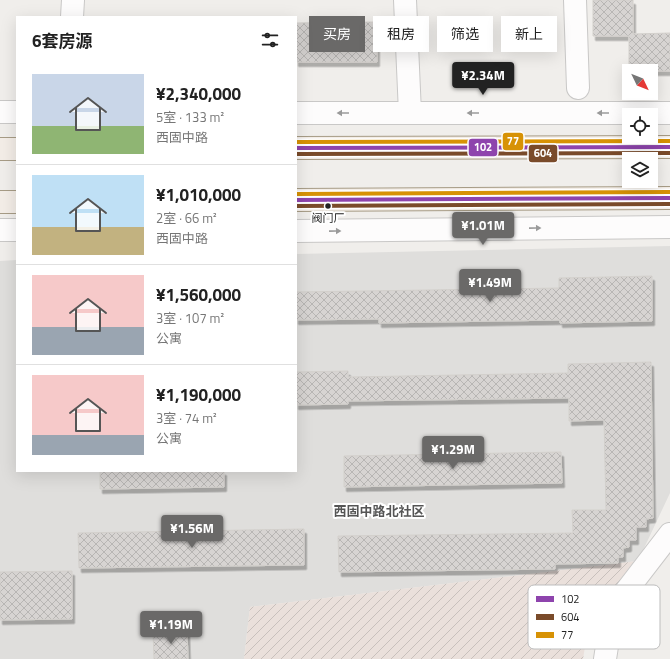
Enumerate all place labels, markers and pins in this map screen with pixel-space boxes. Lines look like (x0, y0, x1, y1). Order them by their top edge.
pin: ¥2.34M (450, 62, 516, 96)
marker: 阀门厂 (323, 201, 333, 211)
place label: 阀门厂 (312, 210, 345, 226)
pin: ¥1.01M (450, 212, 516, 246)
pin: ¥1.49M (457, 269, 523, 303)
pin: ¥1.29M (420, 436, 486, 470)
pin: ¥1.56M (159, 515, 225, 549)
pin: ¥1.19M (138, 611, 204, 645)

